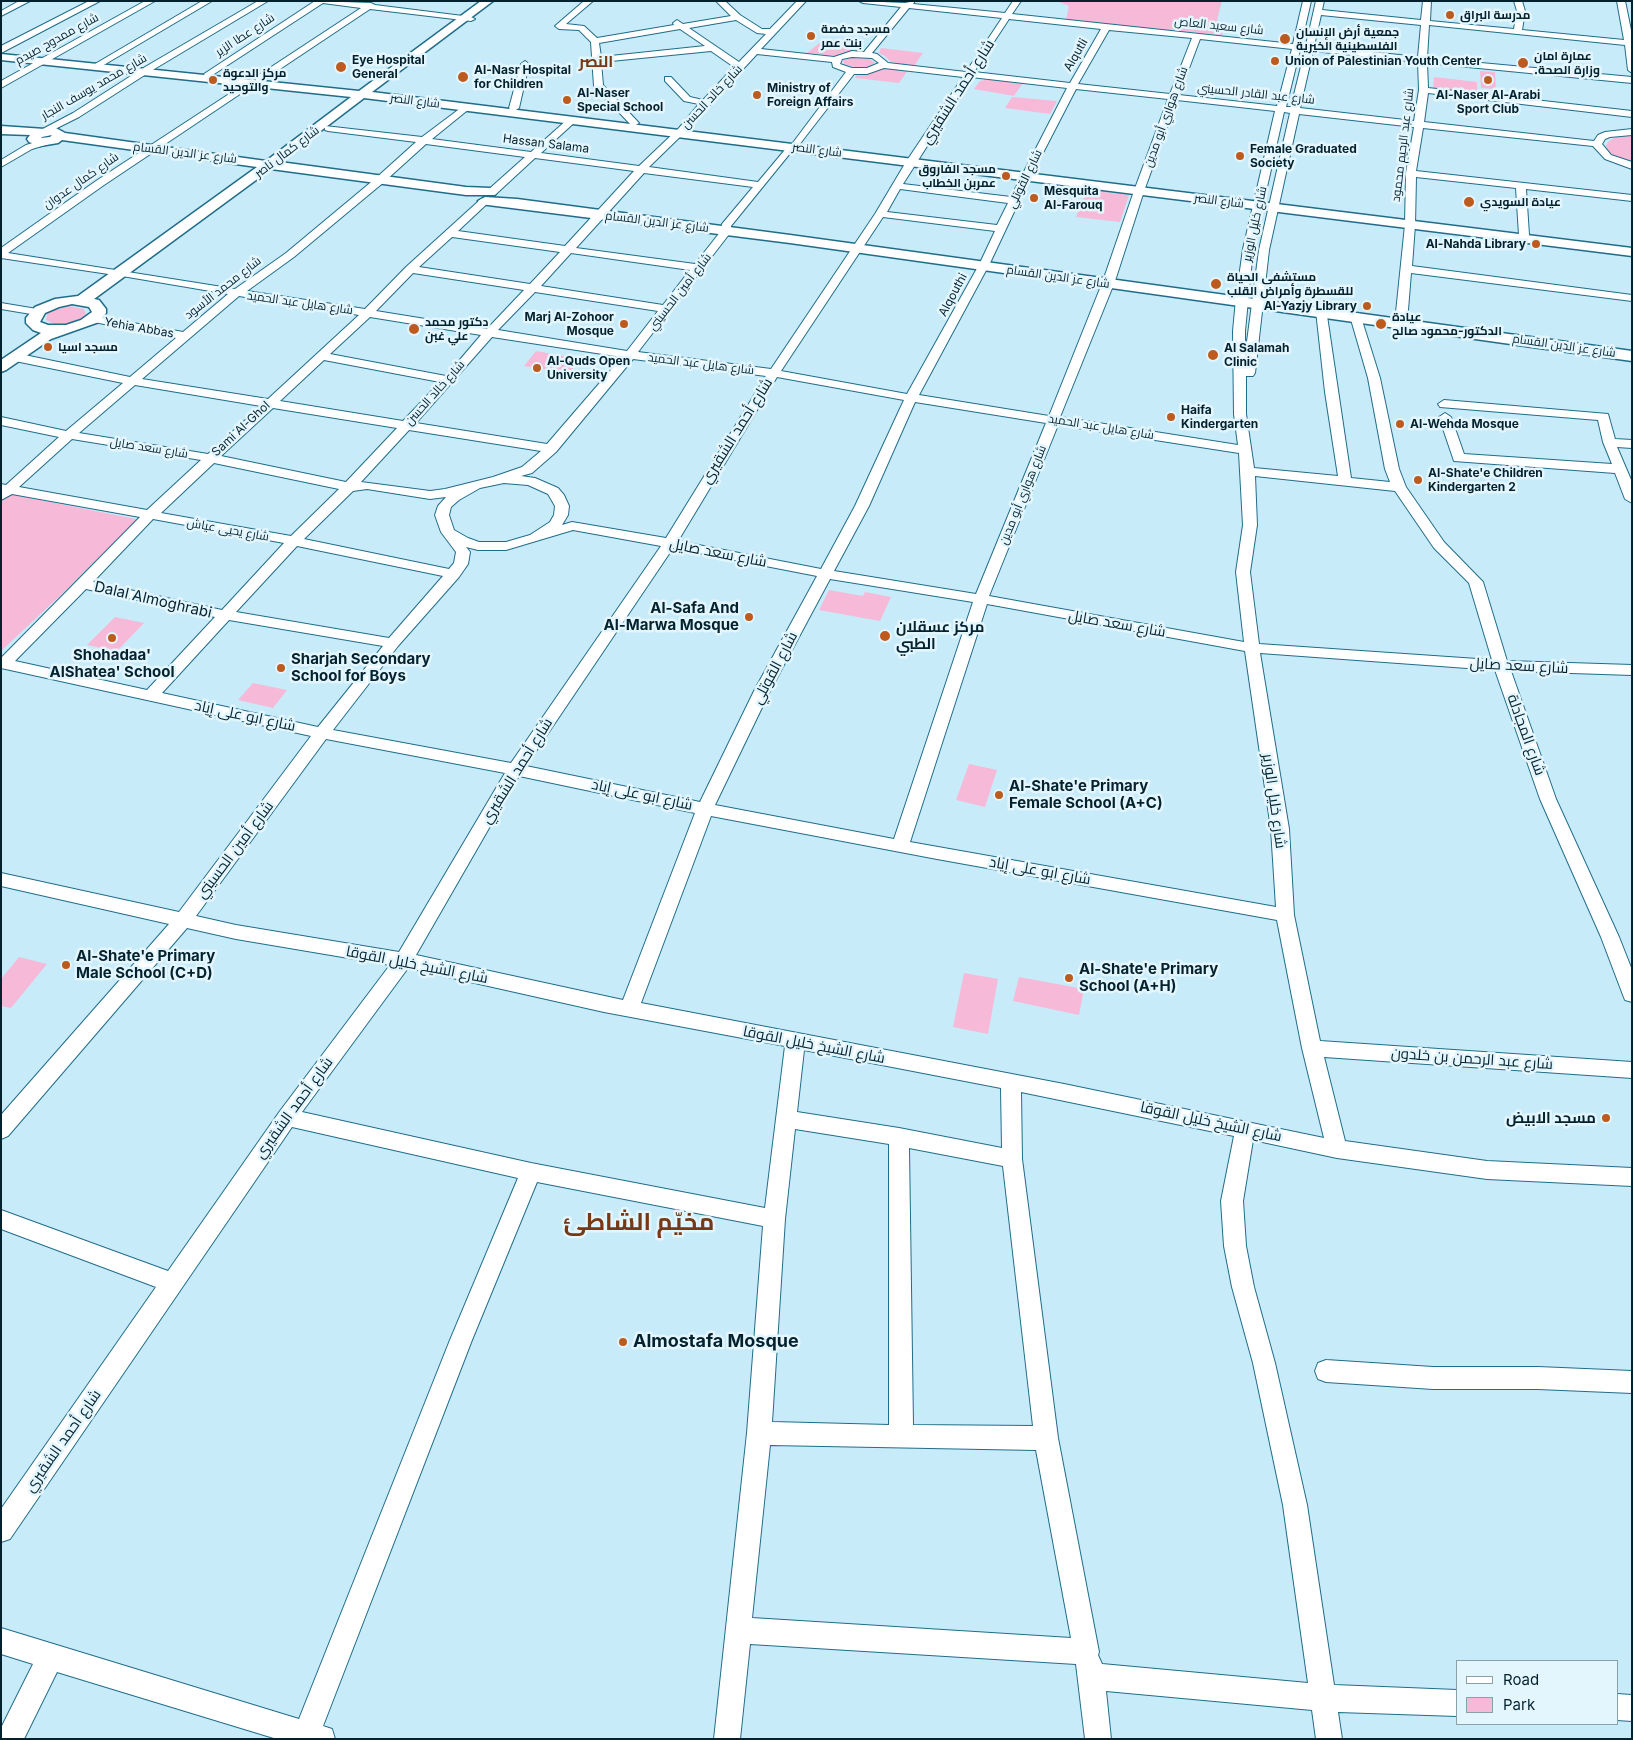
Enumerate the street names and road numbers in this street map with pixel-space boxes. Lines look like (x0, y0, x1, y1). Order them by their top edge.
street label: شارع ممدوح صيدم (13, 10, 101, 68)
street label: شارع عطا الزير (213, 11, 277, 59)
street label: شارع سعيد العاص (1174, 14, 1264, 38)
street label: شارع أحمد الشقيري (918, 36, 998, 148)
street label: Alqutli (1061, 36, 1091, 74)
street label: شارع محمد يوسف النجار (39, 51, 149, 123)
street label: شارع خالد الحسن (679, 62, 745, 132)
street label: شارع هواري أبو مدين (1141, 65, 1191, 169)
street label: شارع عبد القادر الحسيني (1197, 81, 1315, 107)
street label: شارع عبد الرحيم محمود (1389, 87, 1417, 203)
street label: شارع النصر (389, 91, 441, 111)
street label: شارع كمال ناصر (252, 123, 322, 181)
street label: Hassan Salama (502, 132, 590, 156)
street label: شارع عز الدين القسام (132, 140, 238, 166)
street label: شارع النصر (791, 140, 843, 160)
street label: شارع القوتلي (1005, 147, 1045, 211)
street label: شارع كمال عدوان (41, 150, 121, 212)
street label: شارع خليل الوزير (1240, 185, 1270, 263)
street label: شارع النصر (1193, 191, 1245, 211)
street label: شارع عز الدين القسام (604, 209, 710, 235)
street label: شارع أمين الحسيني (645, 251, 715, 333)
street label: شارع محمد الأسود (182, 254, 264, 322)
street label: شارع عز الدين القسام (1005, 263, 1111, 291)
street label: Alqouthi (936, 271, 970, 319)
street label: شارع هايل عبد الحميد (246, 288, 354, 318)
street label: Yehia Abbas (103, 315, 175, 341)
street label: شارع عز الدين القسام (1511, 332, 1617, 360)
street label: شارع هايل عبد الحميد (647, 350, 755, 378)
street label: شارع خالد الحسن (402, 358, 468, 428)
street label: شارع أحمد الشقيري (697, 375, 777, 487)
street label: Sami Al-Ghol (209, 398, 273, 460)
street label: شارع هايل عبد الحميد (1047, 412, 1155, 442)
street label: شارع سعد صايل (109, 435, 189, 461)
street label: شارع هواري أبو مدين (996, 443, 1050, 547)
street label: شارع يحيى عياش (186, 516, 270, 544)
street label: شارع سعد صايل (668, 535, 768, 571)
street label: Dalal Almoghrabi (92, 578, 214, 622)
street label: شارع سعد صايل (1067, 607, 1167, 641)
street label: شارع القوتلي (748, 629, 802, 707)
street label: شارع سعد صايل (1469, 654, 1569, 678)
street label: شارع المجادلة (1503, 692, 1549, 778)
street label: شارع ابو على إياد (193, 697, 297, 735)
street label: شارع أحمد الشقيري (477, 715, 557, 827)
street label: شارع خليل الوزير (1258, 752, 1290, 850)
street label: شارع ابو على إياد (590, 776, 694, 814)
street label: شارع أمين الحسيني (193, 798, 277, 902)
street label: شارع ابو على إياد (988, 853, 1092, 889)
street label: شارع الشيخ خليل القوقا (344, 942, 490, 988)
street label: شارع الشيخ خليل القوقا (741, 1022, 887, 1068)
street label: شارع عبد الرحمن بن خلدون (1390, 1044, 1554, 1074)
street label: شارع أحمد الشقيري (251, 1054, 337, 1162)
street label: شارع الشيخ خليل القوقا (1139, 1098, 1283, 1146)
street label: شارع أحمد الشقيري (21, 1386, 105, 1496)

